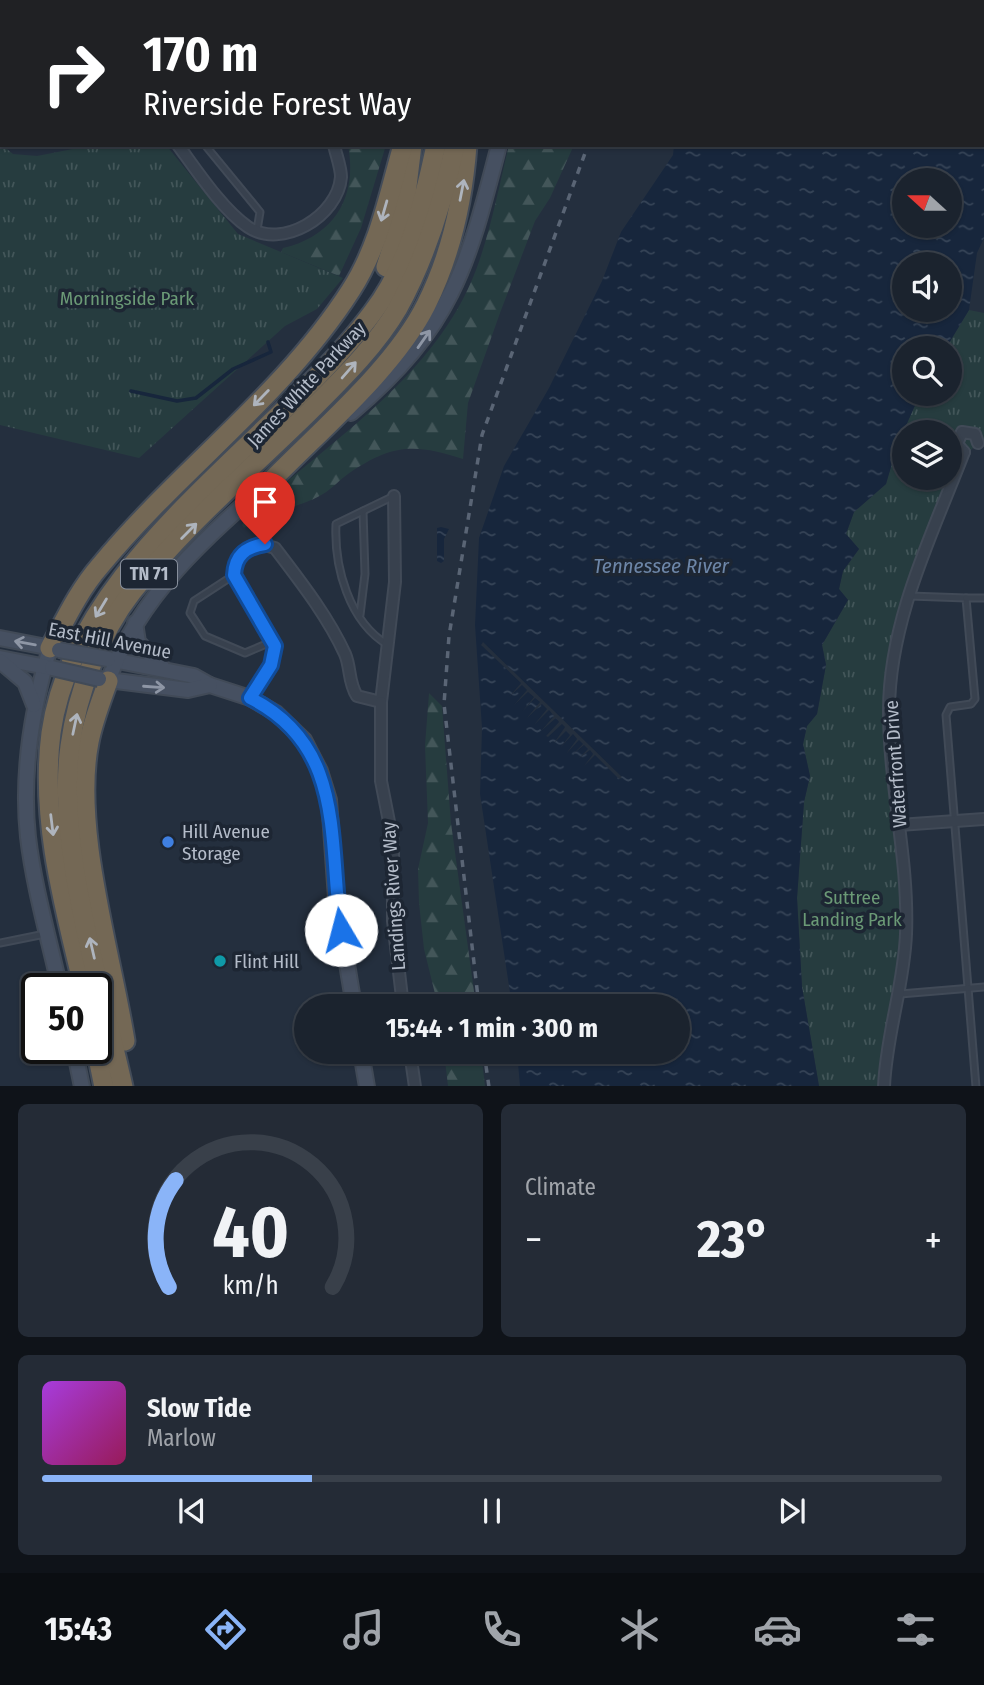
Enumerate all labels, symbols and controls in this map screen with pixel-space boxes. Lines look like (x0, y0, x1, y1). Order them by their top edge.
text: 170 m (143, 25, 259, 84)
icon: right (28, 28, 119, 119)
text: Riverside Forest Way (143, 85, 411, 123)
north arrow (892, 168, 962, 238)
map controls (892, 168, 962, 490)
one-way arrow (456, 179, 470, 202)
one-way arrow (377, 200, 390, 222)
button: sound (892, 252, 962, 322)
park label: Morningside Park (60, 287, 194, 310)
street label: James White Parkway (242, 316, 371, 452)
one-way arrow (417, 330, 431, 349)
button: search (892, 336, 962, 406)
one-way arrow (341, 362, 357, 380)
one-way arrow (253, 390, 270, 407)
button: layers (892, 420, 962, 490)
pin (235, 472, 295, 544)
icon: arrive (246, 483, 284, 521)
one-way arrow (180, 523, 197, 540)
water label: Tennessee River (593, 553, 730, 579)
road number: TN 71 (121, 560, 177, 588)
one-way arrow (94, 598, 108, 618)
street label: East Hill Avenue (47, 617, 173, 664)
one-way arrow (14, 636, 37, 649)
one-way arrow (143, 681, 165, 694)
street label: Waterfront Drive (880, 699, 911, 828)
one-way arrow (68, 713, 82, 736)
one-way arrow (45, 814, 58, 836)
place label: Hill Avenue Storage (182, 820, 270, 865)
street label: Landings River Way (377, 820, 410, 971)
marker: Hill Avenue Storage (160, 834, 176, 850)
park label: Suttree Landing Park (802, 886, 902, 931)
position arrow (304, 893, 378, 967)
one-way arrow (85, 937, 98, 960)
place label: Flint Hill (234, 950, 299, 973)
marker: Flint Hill (212, 953, 228, 969)
speed limit sign: 50 (21, 973, 112, 1064)
text: 15:44 · 1 min · 300 m (386, 1013, 598, 1044)
text: Climate (525, 1173, 596, 1201)
text: 40 (212, 1189, 289, 1276)
text: 23° (697, 1208, 770, 1271)
text: − (525, 1217, 542, 1263)
text: + (925, 1217, 942, 1263)
text: km/h (223, 1270, 278, 1300)
text: Slow Tide (147, 1393, 251, 1424)
text: Marlow (147, 1424, 216, 1452)
icon: previous (173, 1492, 211, 1530)
icon: pause (473, 1492, 511, 1530)
icon: next (773, 1492, 811, 1530)
icon: directions (201, 1605, 250, 1654)
icon: music (339, 1605, 388, 1654)
icon: phone (477, 1605, 526, 1654)
icon: climate (615, 1605, 664, 1654)
icon: car (753, 1605, 802, 1654)
icon: filters (891, 1605, 940, 1654)
text: 15:43 (44, 1610, 112, 1648)

